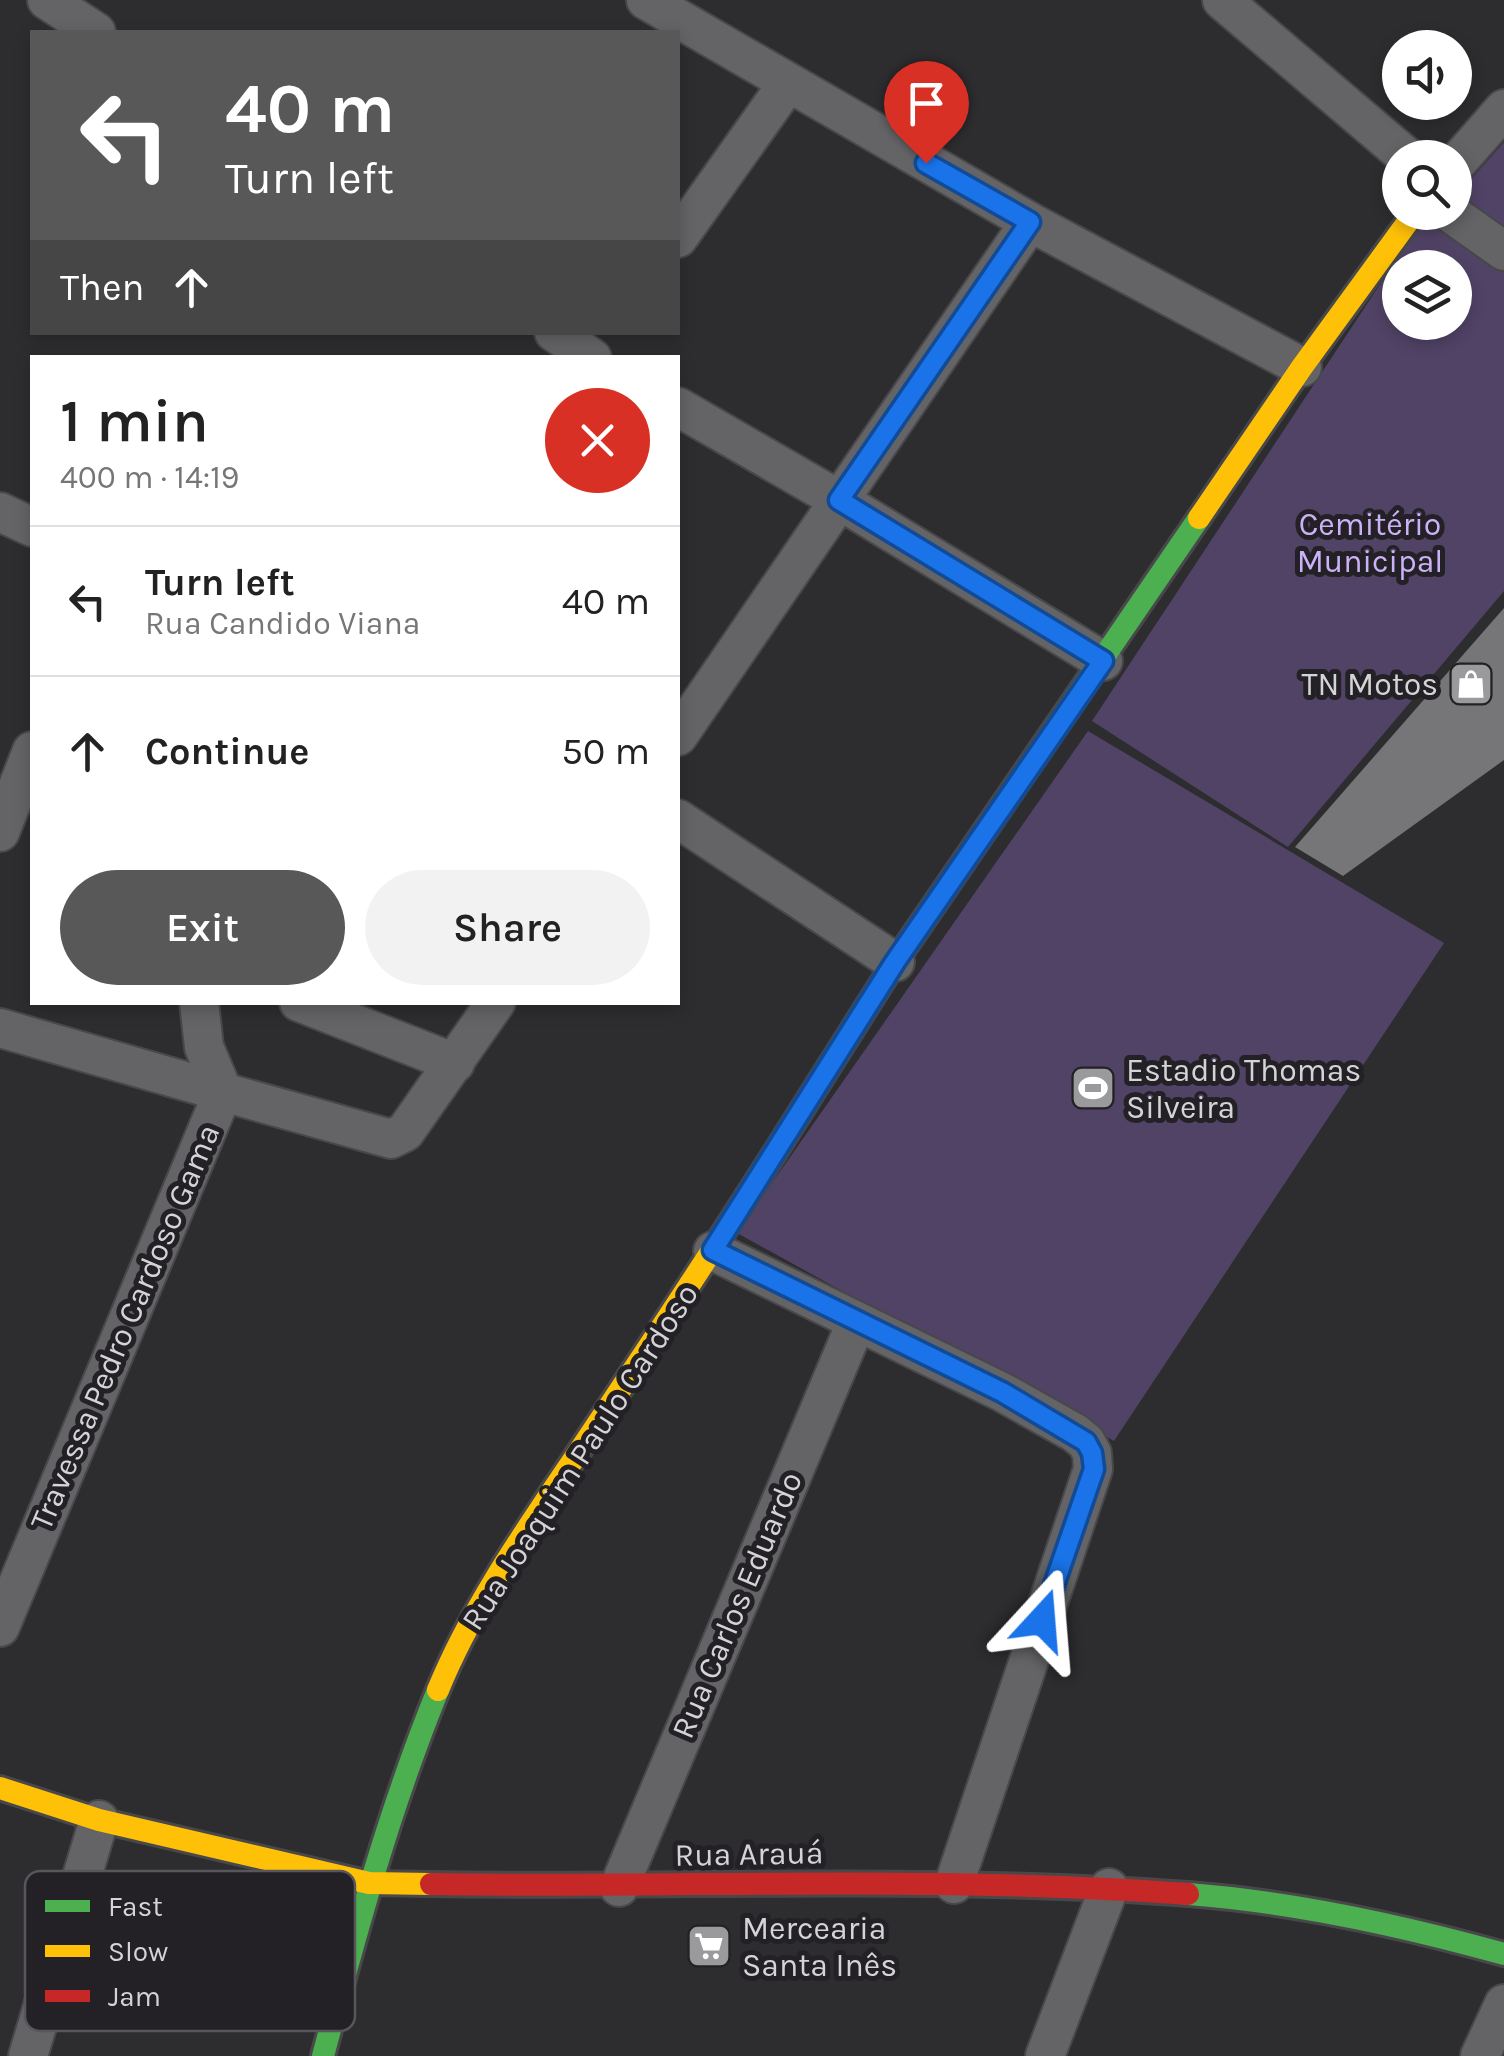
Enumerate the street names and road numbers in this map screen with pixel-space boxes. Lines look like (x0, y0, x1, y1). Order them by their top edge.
street label: Travessa Pedro Cardoso Gama (23, 1119, 227, 1535)
street label: Rua Joaquim Paulo Cardoso (454, 1277, 706, 1637)
street label: Rua Carlos Eduardo (664, 1466, 810, 1744)
street label: Rua Arauá (674, 1834, 824, 1874)

